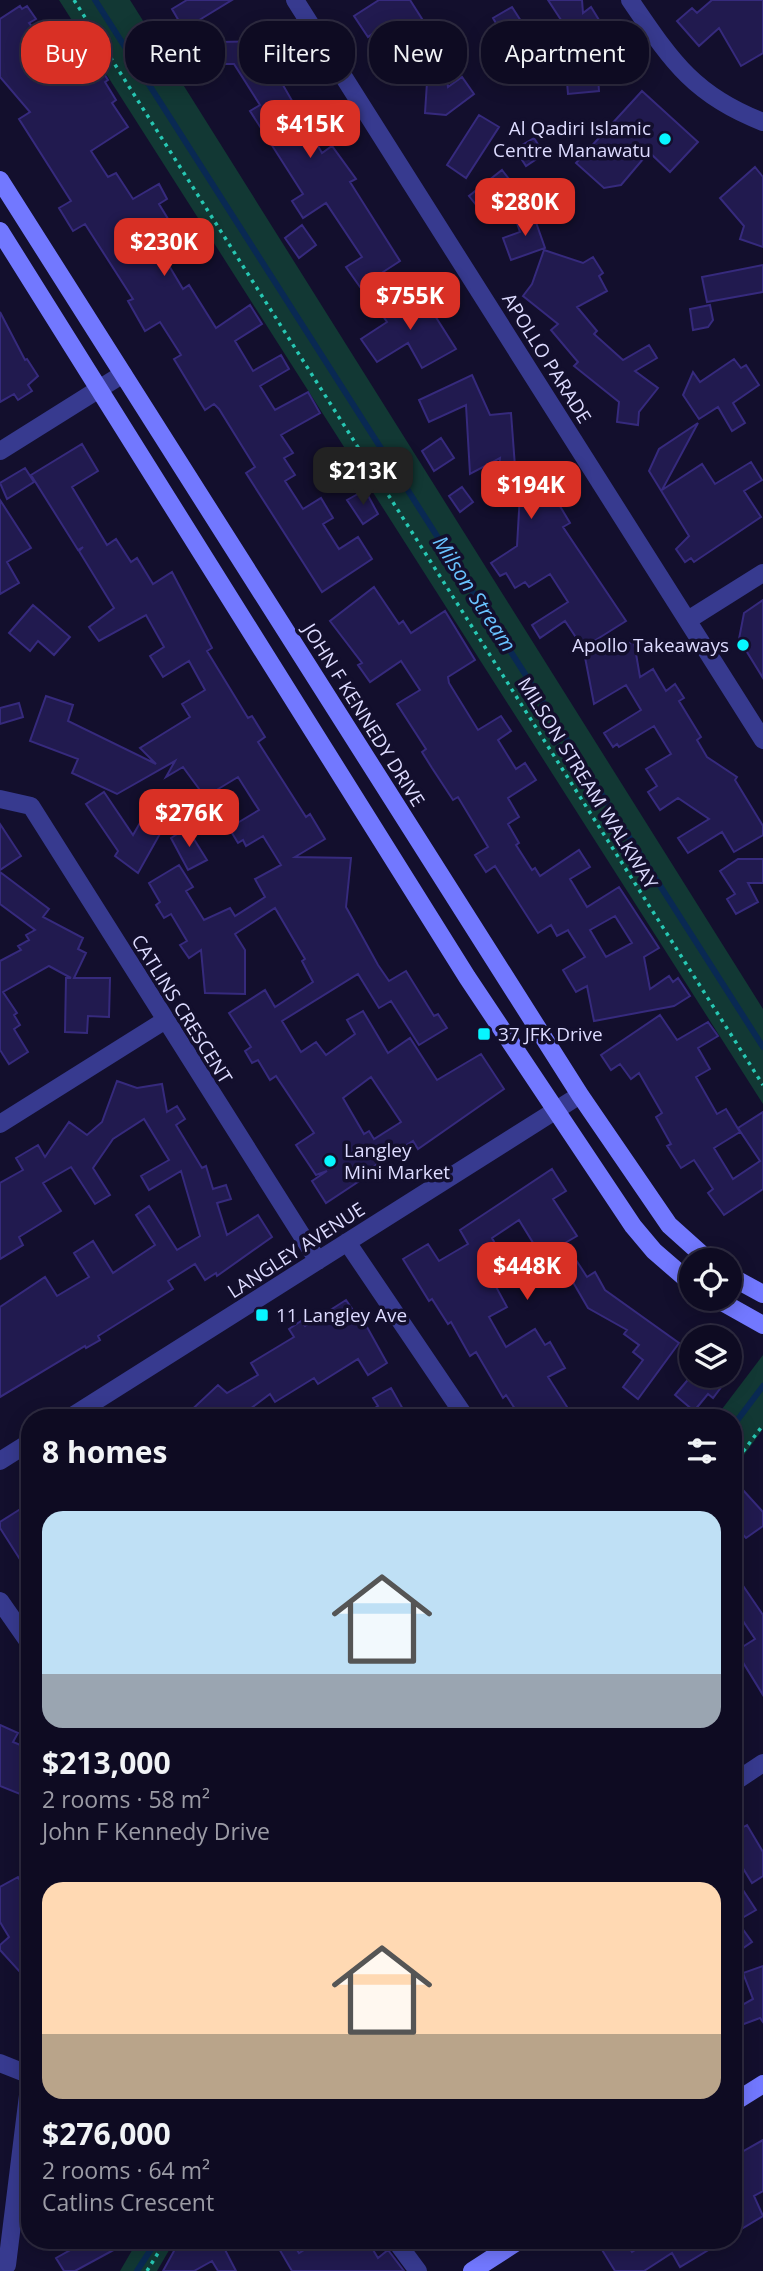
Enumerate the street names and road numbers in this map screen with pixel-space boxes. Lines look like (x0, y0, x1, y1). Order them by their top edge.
street label: APOLLO PARADE (496, 288, 598, 428)
street label: JOHN F KENNEDY DRIVE (296, 617, 431, 811)
street label: MILSON STREAM WALKWAY (512, 672, 664, 894)
street label: CATLINS CRESCENT (126, 929, 239, 1089)
street label: LANGLEY AVENUE (222, 1196, 370, 1304)

